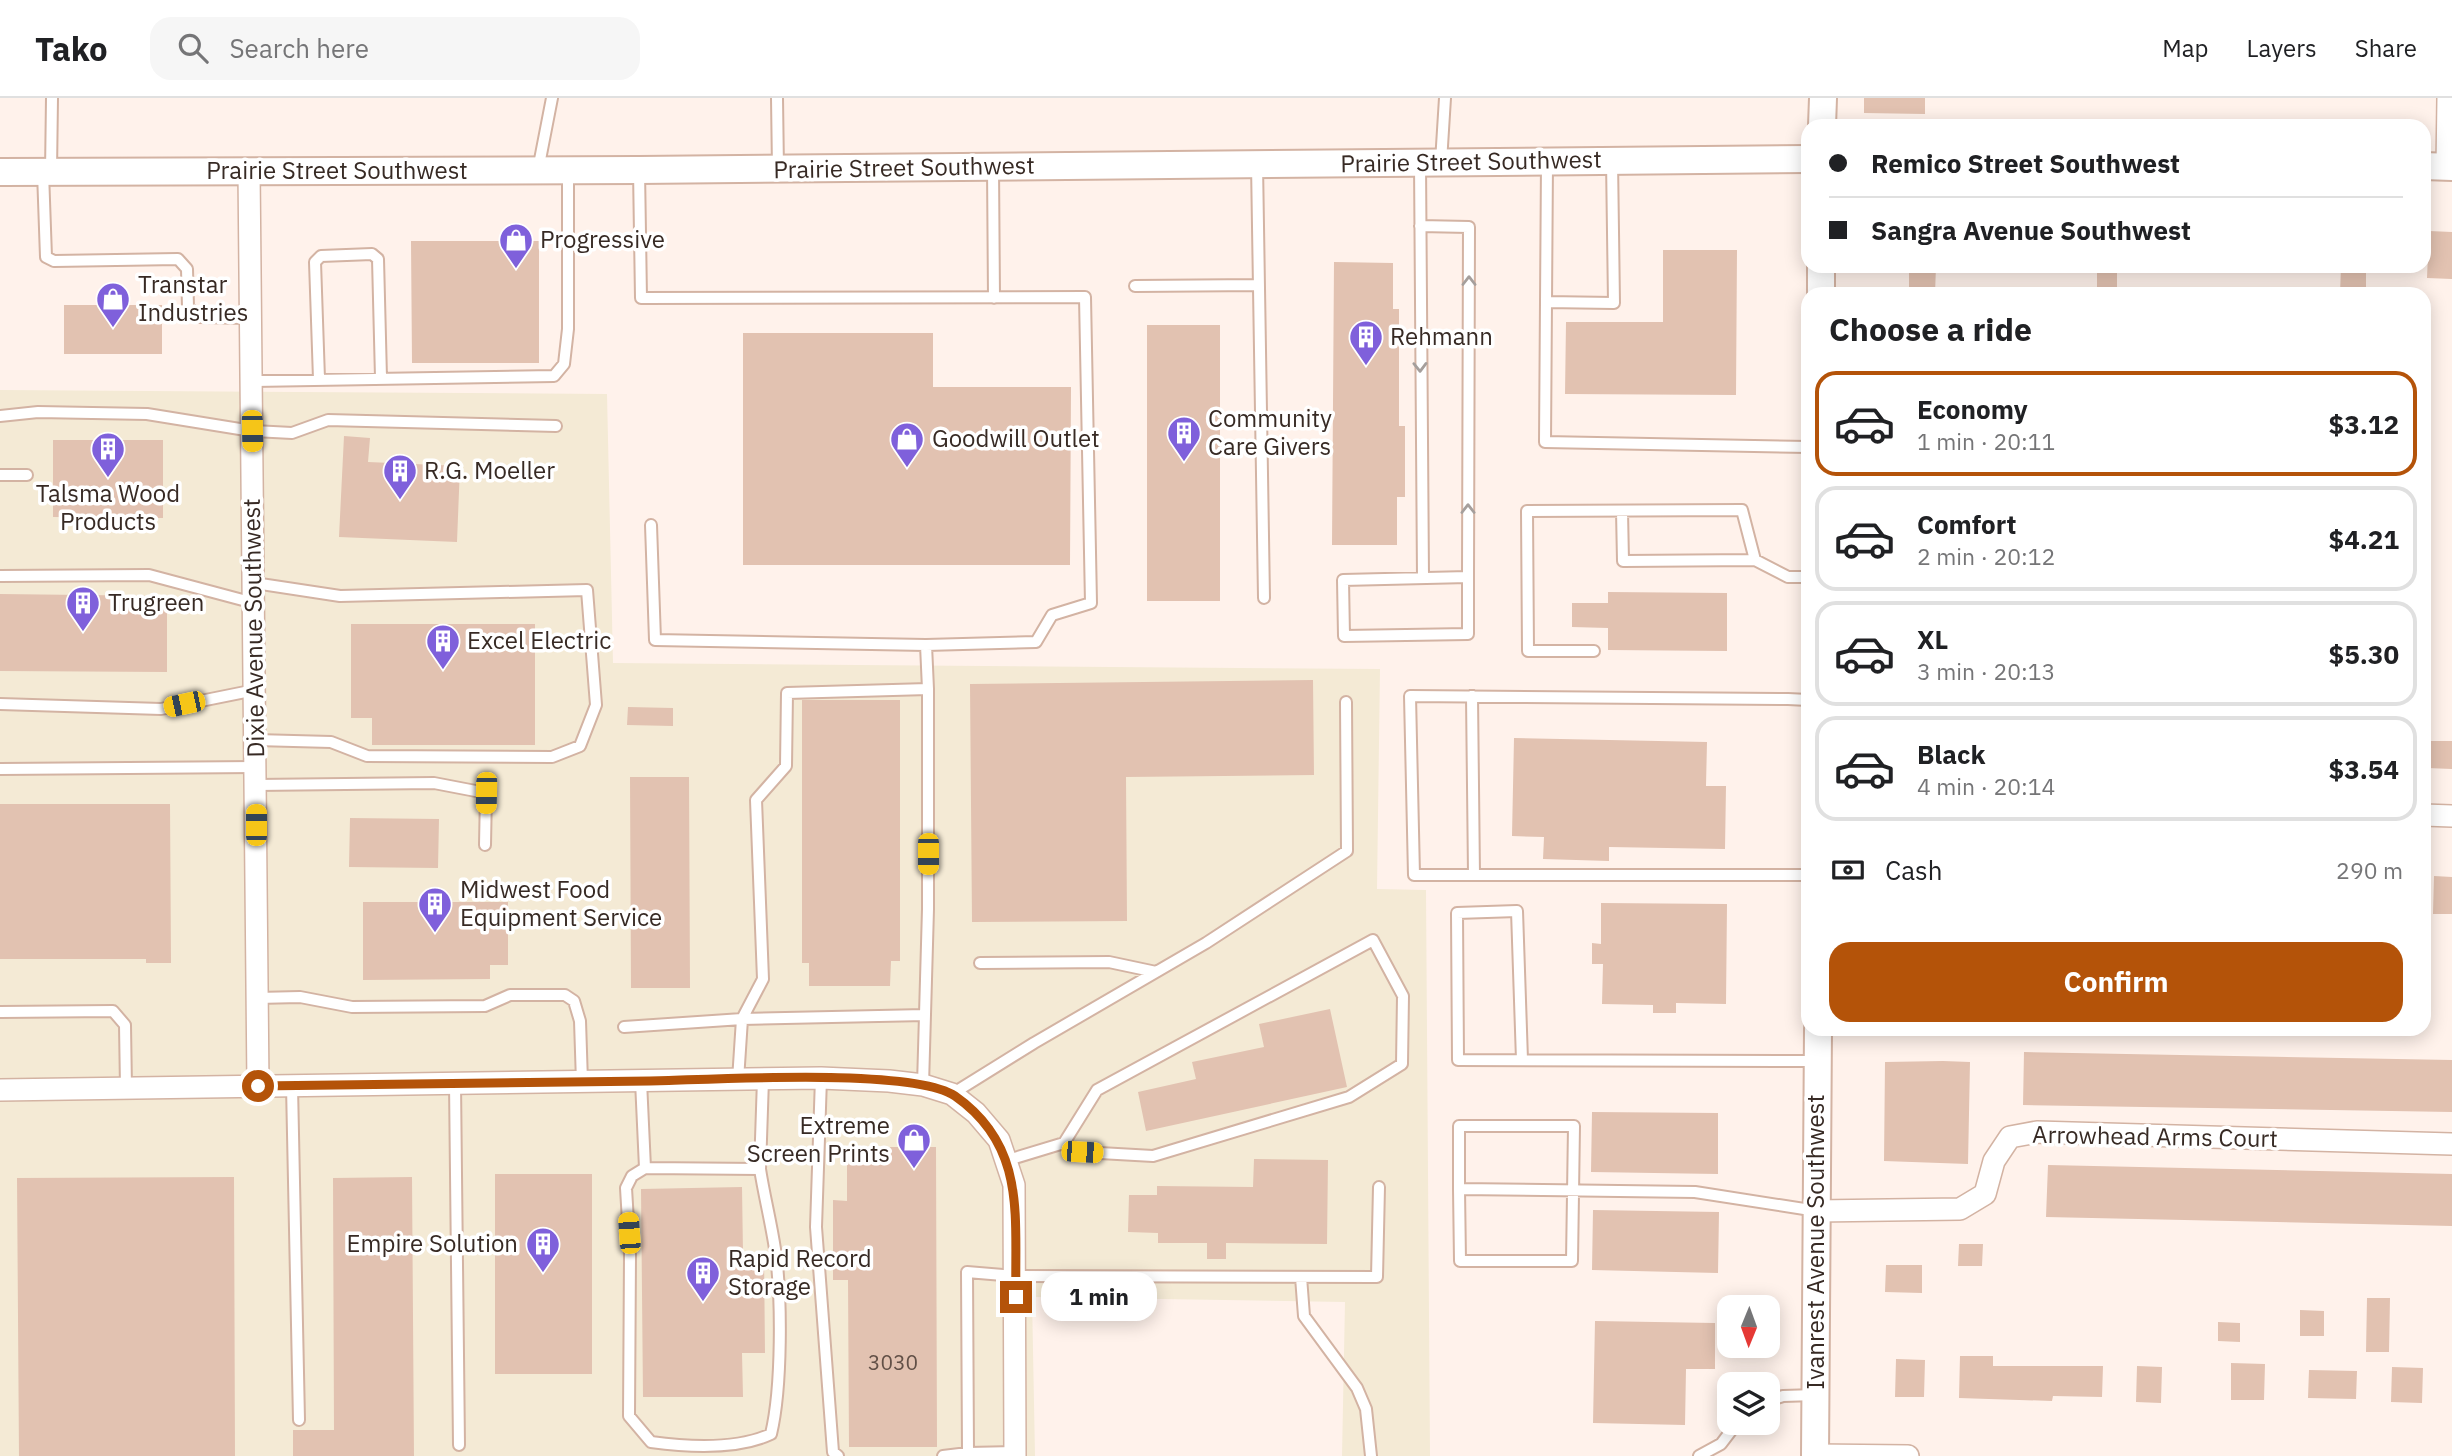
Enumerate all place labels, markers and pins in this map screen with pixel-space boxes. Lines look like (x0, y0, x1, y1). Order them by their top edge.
shop icon: Progressive (497, 221, 535, 270)
place label: Progressive (540, 223, 665, 255)
place label: Transtar Industries (138, 268, 248, 328)
shop icon: Transtar Industries (94, 280, 132, 329)
building icon: Rehmann (1347, 318, 1385, 367)
place label: Rehmann (1390, 320, 1493, 352)
place label: Community Care Givers (1208, 402, 1332, 462)
building icon: Community Care Givers (1165, 414, 1203, 463)
shop icon: Goodwill Outlet (888, 420, 926, 469)
place label: Goodwill Outlet (932, 422, 1100, 454)
building icon: Talsma Wood Products (89, 430, 127, 479)
building icon: R.G. Moeller (381, 452, 419, 501)
place label: R.G. Moeller (424, 454, 555, 486)
place label: Talsma Wood Products (36, 477, 180, 537)
building icon: Trugreen (64, 584, 102, 633)
place label: Trugreen (108, 586, 204, 618)
building icon: Excel Electric (424, 622, 462, 671)
place label: Excel Electric (467, 624, 611, 656)
place label: Midwest Food Equipment Service (460, 873, 662, 933)
building icon: Midwest Food Equipment Service (416, 885, 454, 934)
place label: Extreme Screen Prints (747, 1109, 890, 1169)
shop icon: Extreme Screen Prints (895, 1121, 933, 1170)
building icon: Empire Solution (524, 1225, 562, 1274)
place label: Empire Solution (347, 1227, 518, 1259)
place label: Rapid Record Storage (728, 1242, 872, 1302)
building icon: Rapid Record Storage (684, 1254, 722, 1303)

